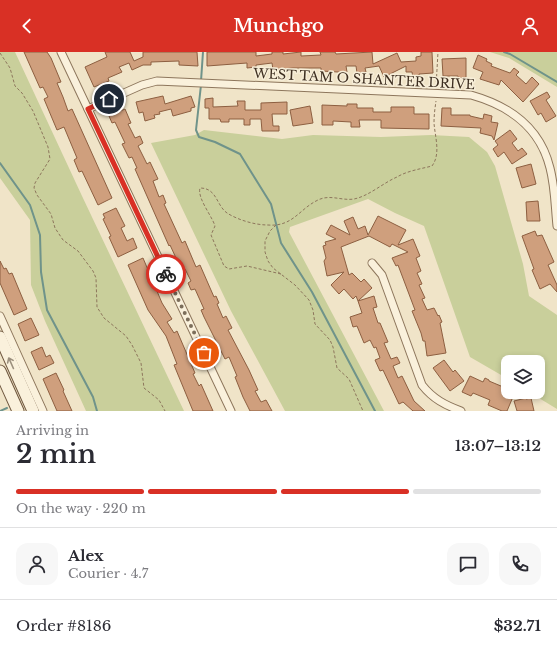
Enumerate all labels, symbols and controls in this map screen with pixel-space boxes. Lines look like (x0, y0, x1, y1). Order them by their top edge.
icon: back (16, 15, 38, 37)
text: Munchgo (233, 15, 324, 37)
icon: person (519, 15, 541, 37)
street label: WEST TAM O SHANTER DRIVE (252, 65, 475, 93)
pin (92, 82, 126, 116)
icon: home (98, 88, 120, 110)
courier (146, 254, 186, 294)
icon: bike (155, 263, 177, 285)
pin (187, 336, 221, 370)
icon: bag (193, 342, 215, 364)
map controls (501, 355, 545, 399)
button: layers (501, 355, 545, 399)
one-way arrow (7, 357, 15, 369)
text: Arriving in (16, 422, 89, 439)
text: 13:07–13:12 (455, 436, 541, 455)
text: 2 min (16, 438, 96, 470)
text: On the way · 220 m (16, 500, 146, 517)
button: person (16, 543, 58, 585)
button: chat (447, 543, 489, 585)
button: phone (499, 543, 541, 585)
text: Alex (68, 546, 104, 565)
text: Courier · 4.7 (68, 565, 148, 582)
text: Order #8186 (16, 616, 112, 635)
text: $32.71 (494, 616, 541, 635)

